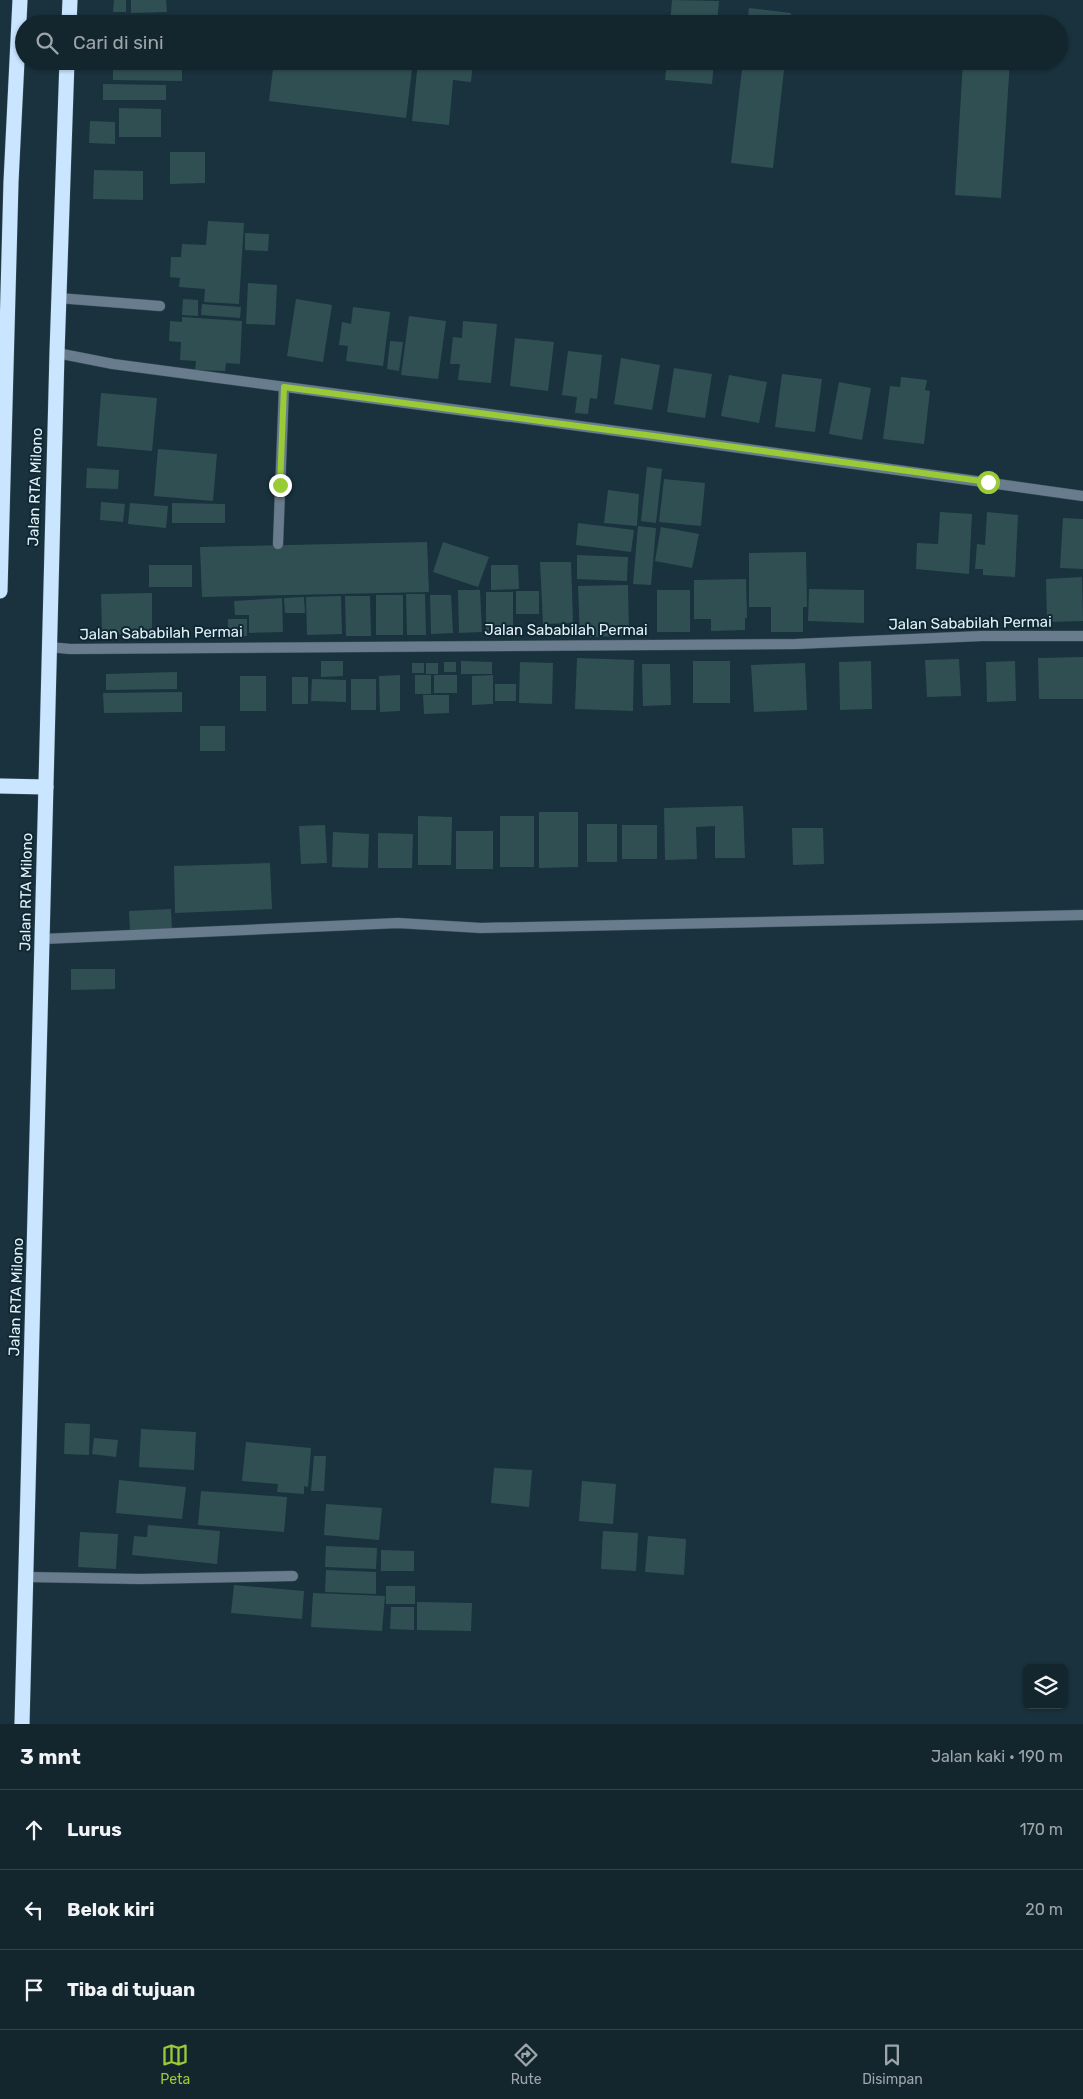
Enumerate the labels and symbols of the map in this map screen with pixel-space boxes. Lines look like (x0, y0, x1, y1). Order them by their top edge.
street label: Jalan RTA Milono (24, 427, 46, 547)
route start (977, 471, 1000, 494)
route end (269, 474, 292, 497)
street label: Jalan Sababilah Permai (888, 613, 1052, 633)
street label: Jalan Sababilah Permai (484, 621, 648, 639)
street label: Jalan Sababilah Permai (79, 623, 243, 643)
street label: Jalan RTA Milono (16, 833, 36, 951)
street label: Jalan RTA Milono (5, 1237, 27, 1357)

